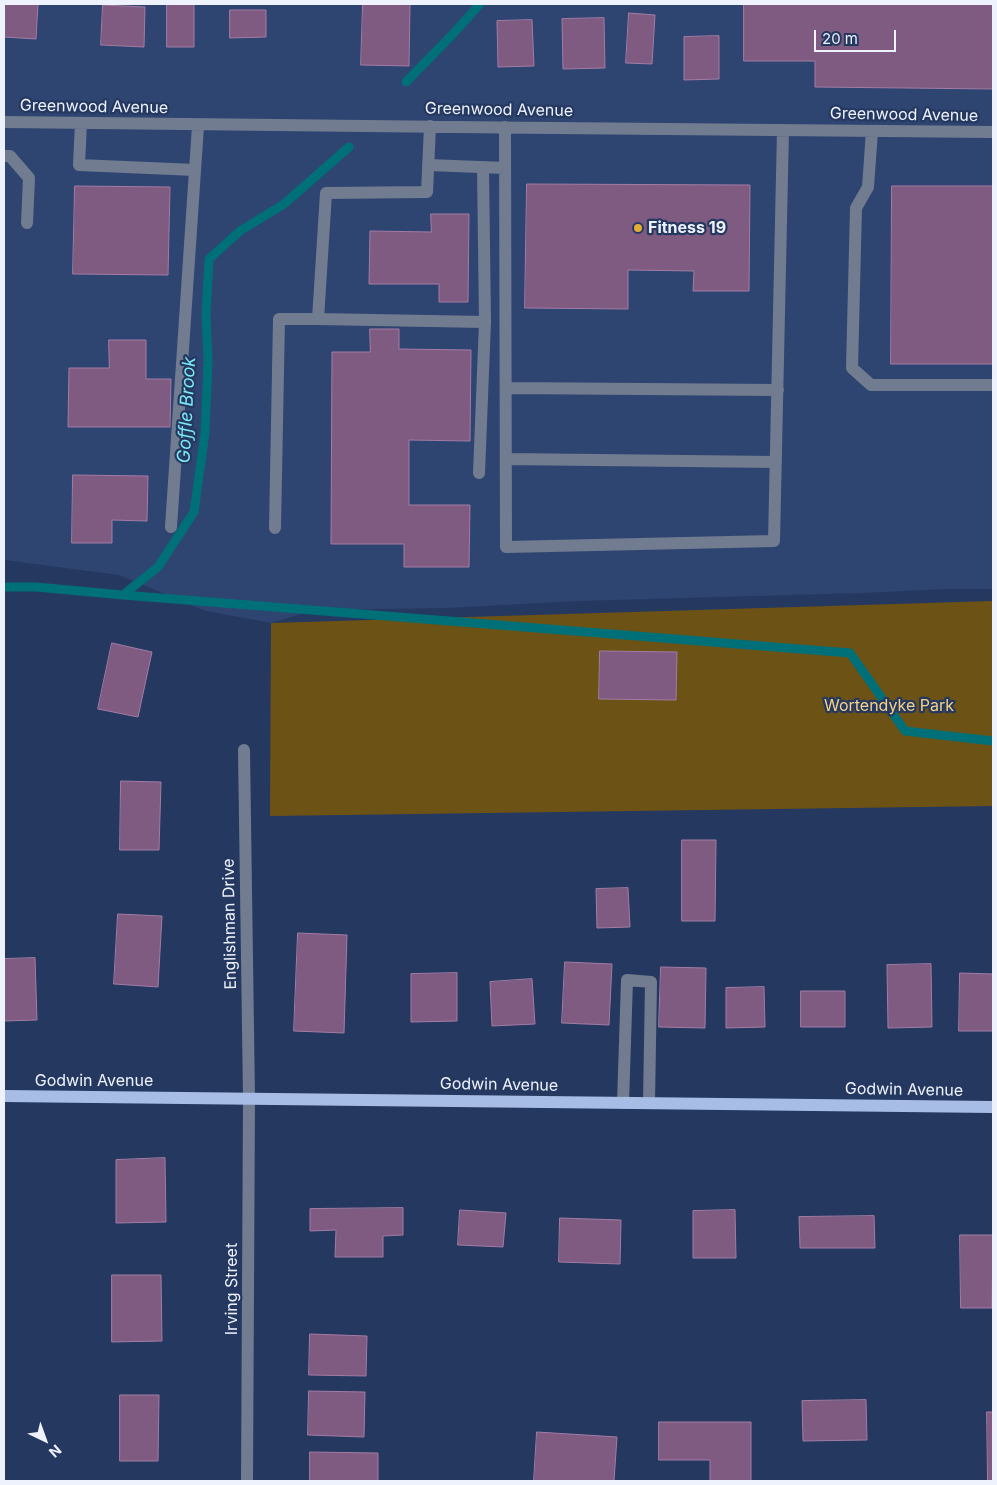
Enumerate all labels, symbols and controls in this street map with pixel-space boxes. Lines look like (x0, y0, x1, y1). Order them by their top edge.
scale bar (817, 20, 900, 52)
text: 20 m (822, 29, 858, 48)
street label: Greenwood Avenue (20, 96, 168, 118)
street label: Greenwood Avenue (425, 99, 573, 121)
street label: Greenwood Avenue (830, 104, 978, 126)
place label: Fitness 19 (648, 218, 726, 238)
marker: Fitness 19 (632, 222, 644, 234)
water label: Goffle Brook (173, 356, 201, 464)
park label: Wortendyke Park (824, 696, 954, 716)
street label: Englishman Drive (219, 858, 241, 990)
street label: Godwin Avenue (35, 1071, 153, 1091)
street label: Godwin Avenue (440, 1074, 558, 1096)
street label: Godwin Avenue (845, 1079, 963, 1101)
street label: Irving Street (222, 1243, 242, 1335)
north arrow (20, 1415, 70, 1465)
text: N (46, 1442, 65, 1461)

